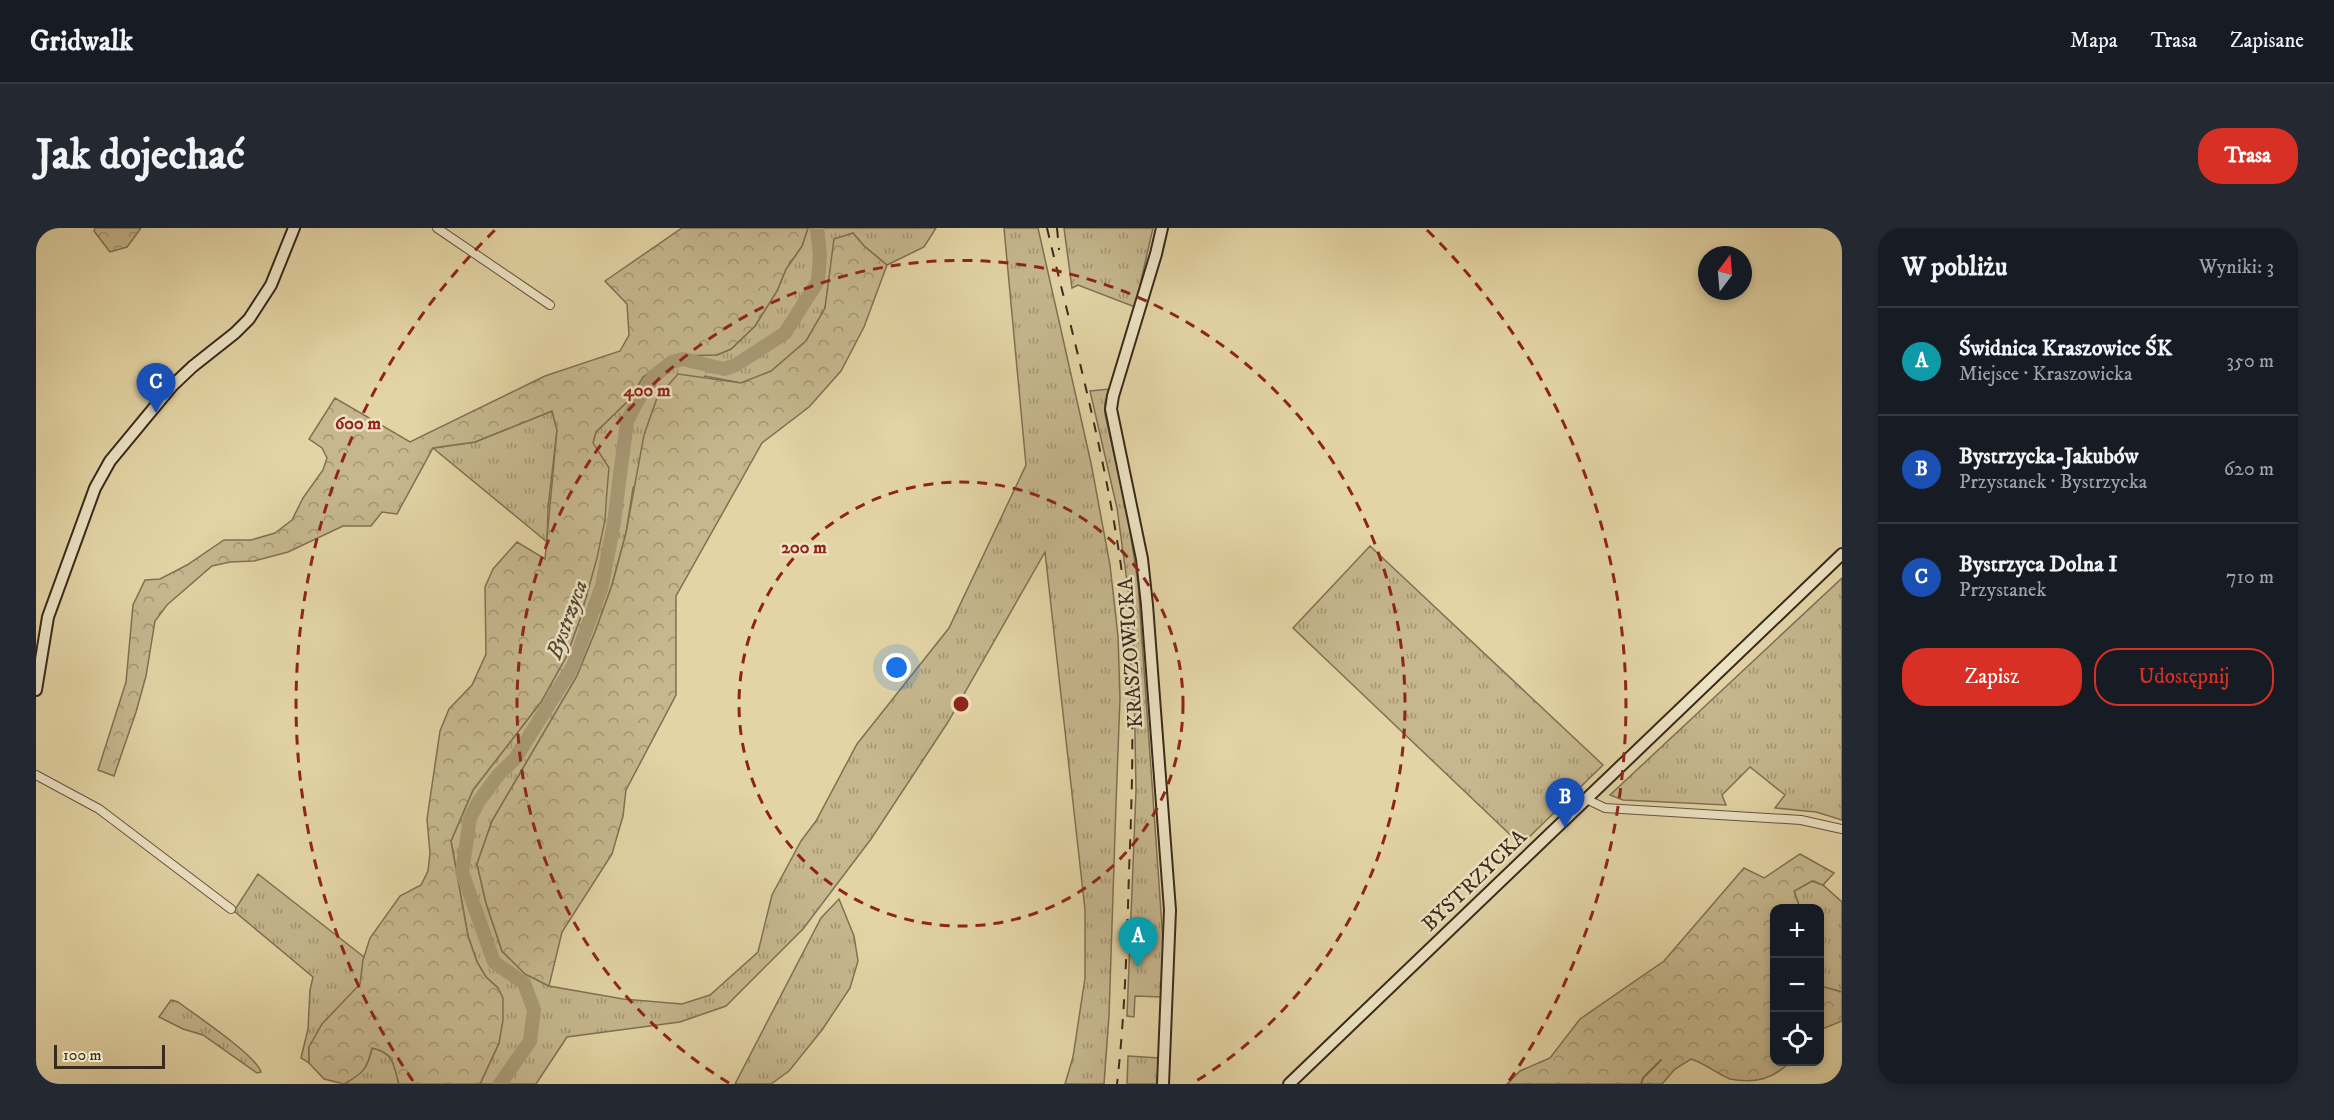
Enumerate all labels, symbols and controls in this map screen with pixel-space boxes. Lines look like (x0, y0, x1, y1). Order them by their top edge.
text: Gridwalk (30, 24, 133, 59)
text: Mapa (2070, 28, 2118, 54)
text: Trasa (2151, 28, 2197, 54)
text: Zapisane (2230, 28, 2304, 54)
button: Trasa (2198, 128, 2298, 184)
text: Jak dojechać (36, 130, 244, 182)
north arrow (1698, 246, 1752, 300)
text: W pobliżu (1902, 251, 2007, 284)
text: Wyniki: 3 (2199, 255, 2274, 280)
text: Świdnica Kraszowice ŚK (1959, 335, 2172, 362)
text: A (1915, 349, 1928, 374)
text: 350 m (2227, 349, 2274, 374)
text: Miejsce · Kraszowicka (1959, 362, 2133, 387)
pin: C (136, 364, 176, 413)
text: 400 m (622, 380, 671, 402)
text: 600 m (335, 413, 382, 435)
text: Bystrzycka-Jakubów (1959, 443, 2139, 470)
text: B (1915, 457, 1928, 482)
text: 620 m (2224, 457, 2274, 482)
text: Przystanek · Bystrzycka (1959, 470, 2147, 495)
text: 200 m (781, 537, 827, 559)
text: Bystrzyca Dolna I (1959, 551, 2118, 578)
text: C (1915, 565, 1928, 590)
text: 710 m (2226, 565, 2274, 590)
street label: KRASZOWICKA (1113, 576, 1149, 729)
water label: Bystrzyca (540, 577, 594, 663)
text: Przystanek (1959, 578, 2046, 603)
button: Zapisz (1902, 648, 2082, 706)
button: Udostępnij (2094, 648, 2274, 706)
your location (882, 653, 911, 682)
centre of rings (951, 694, 971, 714)
pin: B (1546, 778, 1585, 828)
street label: BYSTRZYCKA (1417, 824, 1533, 937)
map controls (1770, 904, 1824, 1066)
button: + (1770, 904, 1824, 958)
pin: A (1118, 918, 1158, 967)
button: − (1770, 958, 1824, 1012)
button: locate (1770, 1012, 1824, 1066)
scale bar (54, 1042, 165, 1070)
text: 100 m (63, 1045, 102, 1065)

